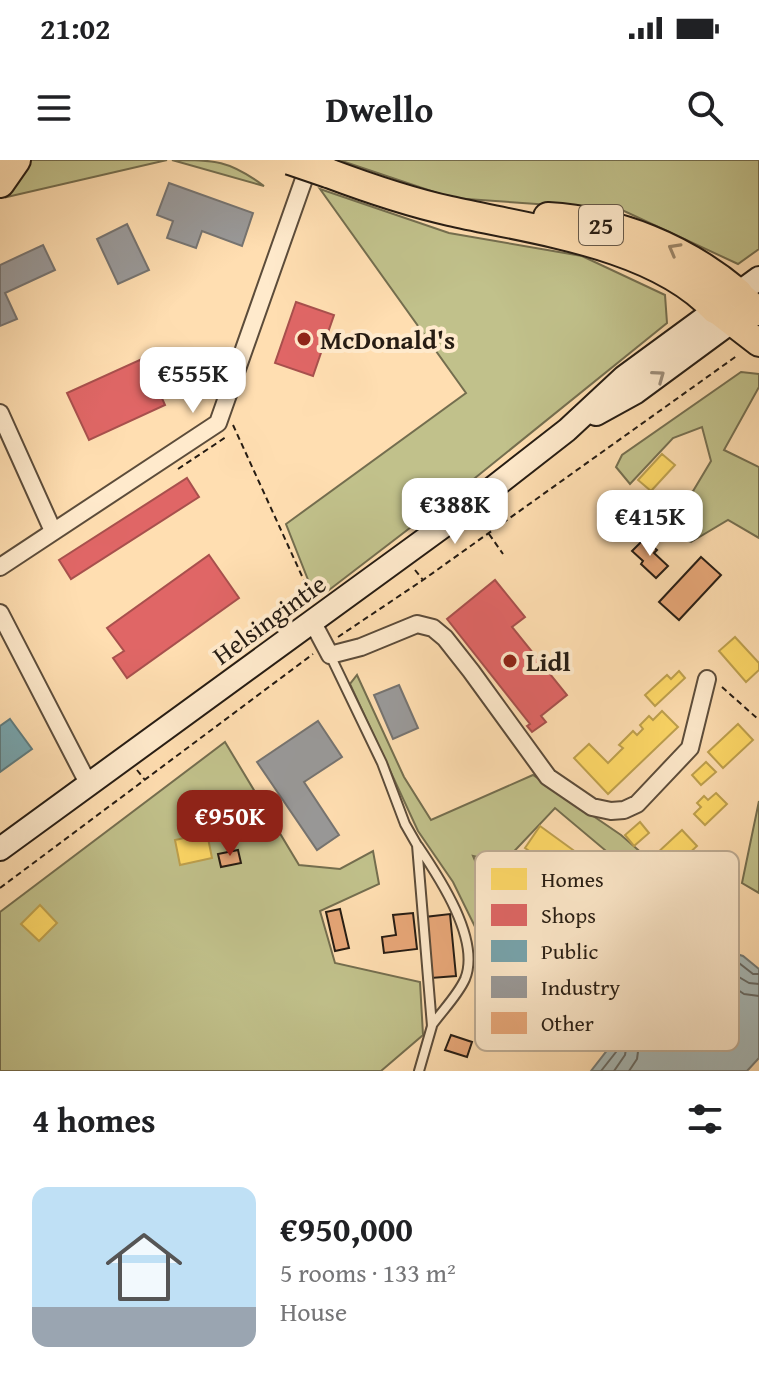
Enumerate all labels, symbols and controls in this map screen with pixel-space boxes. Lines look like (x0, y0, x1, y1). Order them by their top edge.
text: 21:02 (40, 6, 111, 50)
text: Dwello (326, 82, 433, 135)
icon: menu (32, 86, 76, 130)
icon: search (683, 86, 727, 130)
road number: 25 (579, 205, 623, 245)
one-way arrow (668, 243, 682, 259)
place label: McDonald's (320, 320, 455, 359)
marker: McDonald's (295, 330, 313, 348)
pin: €555K (137, 347, 249, 415)
text: €555K (158, 353, 228, 392)
one-way arrow (650, 371, 664, 386)
pin: €388K (399, 478, 511, 546)
text: €388K (420, 484, 490, 523)
pin: €415K (594, 490, 706, 558)
text: €415K (615, 496, 685, 535)
street label: Helsingintie (204, 564, 334, 674)
place label: Lidl (526, 642, 571, 681)
marker: Lidl (501, 652, 519, 670)
pin: €950K (174, 790, 286, 858)
text: €950K (195, 796, 265, 835)
legend (475, 851, 739, 1051)
text: Homes (541, 863, 604, 895)
text: Shops (541, 899, 596, 931)
text: Public (541, 935, 598, 967)
text: Industry (541, 971, 620, 1003)
text: Other (541, 1007, 594, 1039)
text: 4 homes (32, 1095, 156, 1144)
icon: filters (683, 1097, 727, 1141)
text: €950,000 (280, 1204, 413, 1253)
icon: home (96, 1219, 192, 1315)
text: 5 rooms · 133 m² (280, 1253, 456, 1292)
text: House (280, 1292, 347, 1331)

